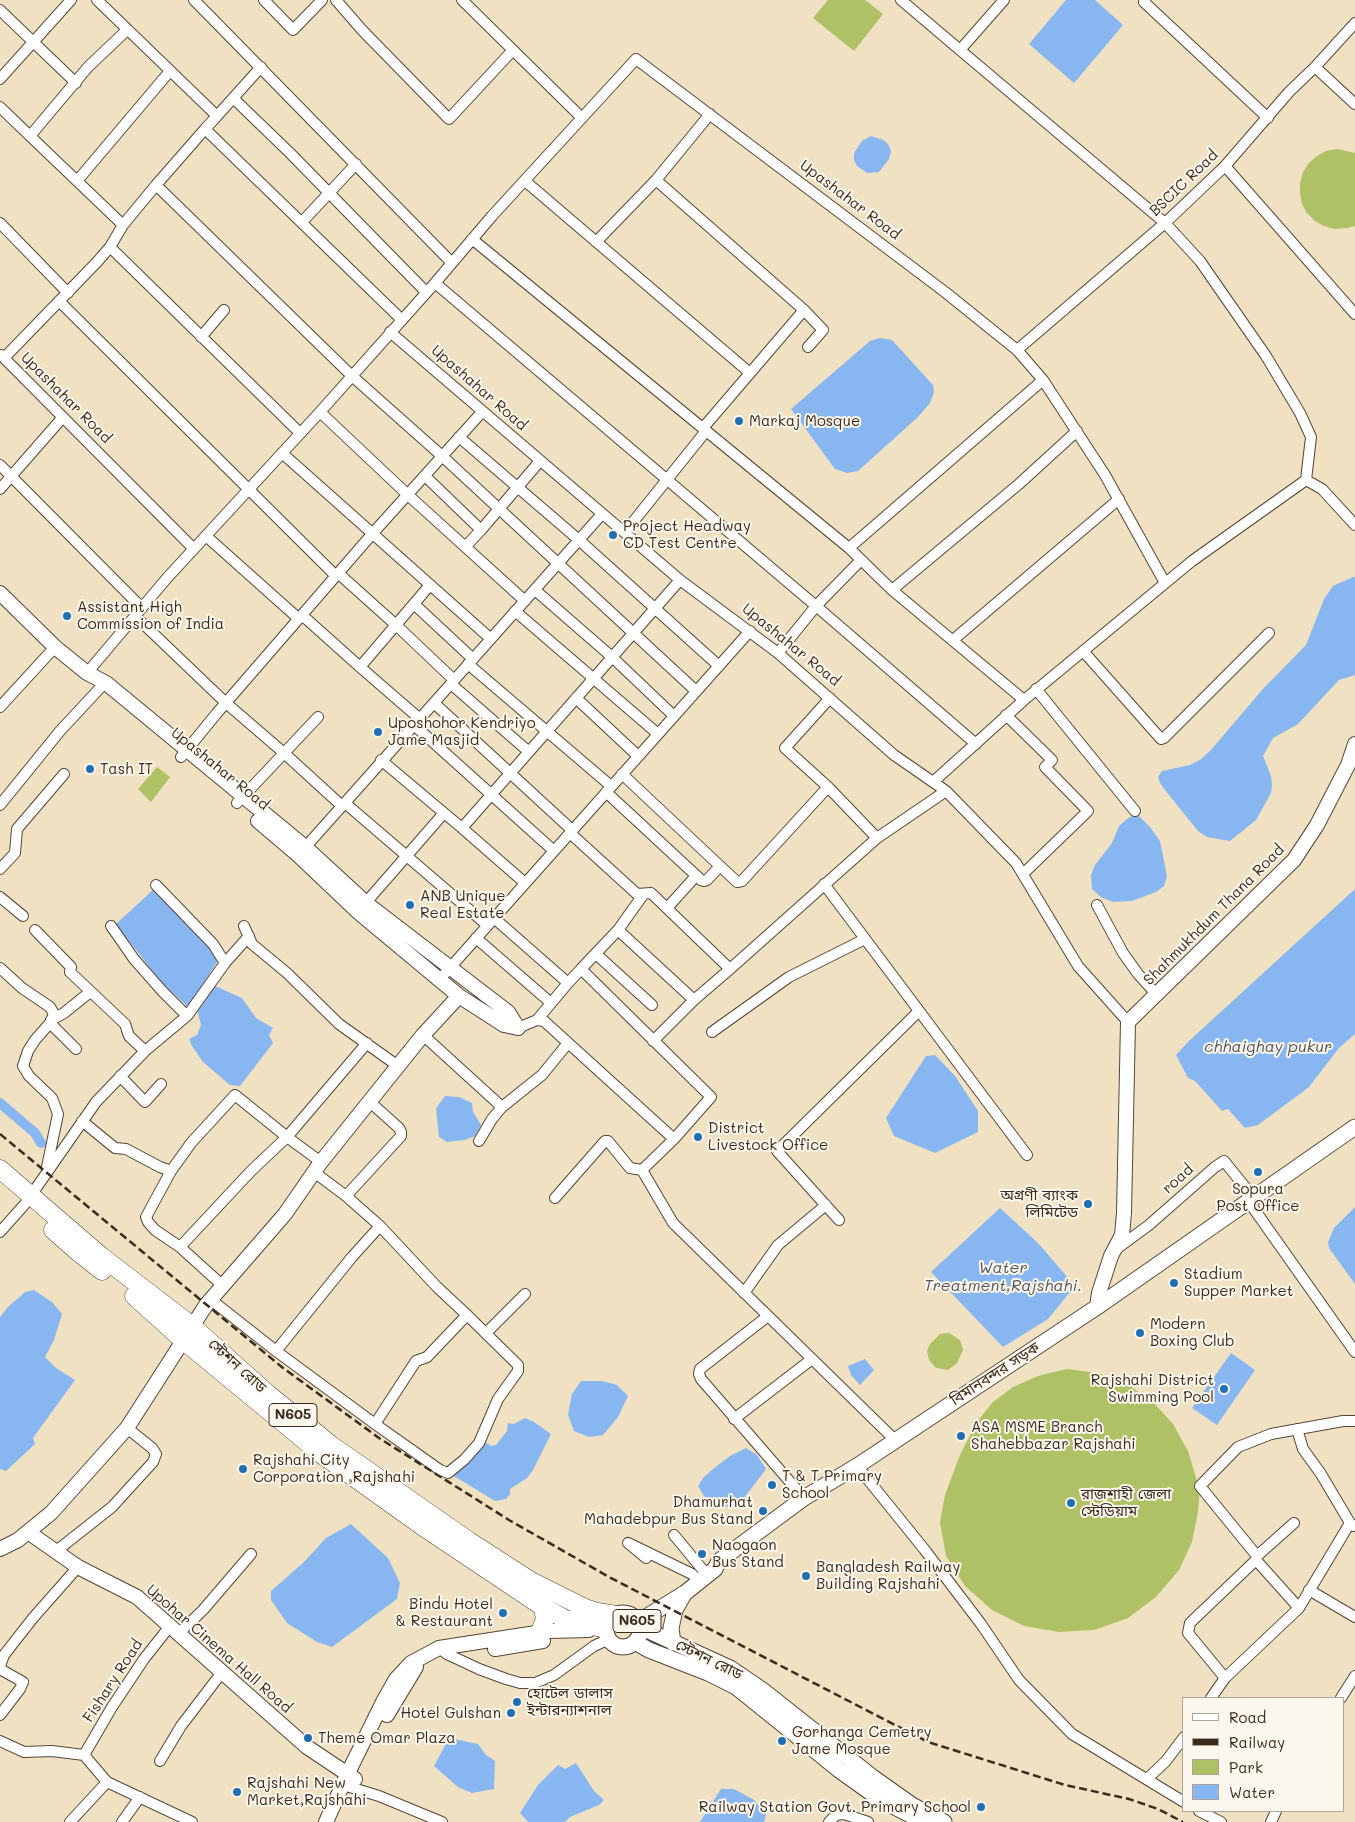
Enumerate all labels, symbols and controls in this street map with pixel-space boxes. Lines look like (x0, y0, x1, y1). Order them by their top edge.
street label: BSCIC Road (1146, 146, 1222, 220)
street label: Upashahar Road (796, 156, 904, 244)
street label: Upashahar Road (427, 341, 531, 435)
street label: Upashahar Road (17, 349, 115, 447)
place label: Markaj Mosque (749, 412, 860, 430)
marker: Markaj Mosque (733, 415, 745, 427)
place label: Project Headway CD Test Centre (623, 517, 751, 552)
marker: Project Headway CD Test Centre (607, 529, 619, 541)
place label: Assistant High Commission of India (77, 598, 224, 633)
street label: Upashahar Road (738, 600, 844, 690)
marker: Assistant High Commission of India (61, 610, 73, 622)
place label: Uposhohor Kendriyo Jame Masjid (388, 714, 536, 749)
street label: Upashahar Road (167, 724, 273, 814)
marker: Uposhohor Kendriyo Jame Masjid (372, 726, 384, 738)
place label: Tash IT (100, 760, 153, 778)
marker: Tash IT (84, 763, 96, 775)
street label: Shahmukhdum Thana Road (1140, 841, 1288, 989)
place label: ANB Unique Real Estate (420, 887, 506, 922)
marker: ANB Unique Real Estate (404, 899, 416, 911)
water label: chhaighay pukur (1204, 1037, 1332, 1057)
place label: District Livestock Office (708, 1119, 828, 1154)
marker: District Livestock Office (692, 1131, 704, 1143)
street label: road (1159, 1161, 1197, 1197)
marker: Sopura Post Office (1252, 1166, 1264, 1178)
place label: Sopura Post Office (1217, 1180, 1299, 1215)
place label: অগ্রণী ব্যাংক লিমিটেড (1000, 1186, 1078, 1221)
marker: অগ্রণী ব্যাংক লিমিটেড (1082, 1198, 1094, 1210)
water label: Water Treatment,Rajshahi. (924, 1258, 1082, 1296)
place label: Stadium Supper Market (1184, 1265, 1293, 1300)
marker: Stadium Supper Market (1168, 1277, 1180, 1289)
place label: Modern Boxing Club (1150, 1315, 1234, 1350)
marker: Modern Boxing Club (1134, 1327, 1146, 1339)
street label: স্টেশন রোড (204, 1335, 270, 1397)
street label: বিমানবন্দর সড়ক (947, 1338, 1043, 1410)
place label: Rajshahi District Swimming Pool (1091, 1371, 1214, 1406)
marker: Rajshahi District Swimming Pool (1218, 1383, 1230, 1395)
road number: N605 (269, 1404, 317, 1426)
place label: ASA MSME Branch Shahebbazar Rajshahi (971, 1418, 1136, 1453)
marker: ASA MSME Branch Shahebbazar Rajshahi (955, 1430, 967, 1442)
place label: Rajshahi City Corporation ,Rajshahi (253, 1451, 415, 1486)
marker: Rajshahi City Corporation ,Rajshahi (237, 1463, 249, 1475)
place label: T & T Primary School (782, 1467, 882, 1502)
marker: T & T Primary School (766, 1479, 778, 1491)
place label: রাজশাহী জেলা স্টেডিয়াম (1081, 1485, 1171, 1520)
place label: Dhamurhat Mahadebpur Bus Stand (584, 1493, 753, 1528)
marker: রাজশাহী জেলা স্টেডিয়াম (1065, 1497, 1077, 1509)
marker: Dhamurhat Mahadebpur Bus Stand (757, 1505, 769, 1517)
place label: Naogaon Bus Stand (712, 1536, 784, 1571)
marker: Naogaon Bus Stand (696, 1548, 708, 1560)
place label: Bangladesh Railway Building Rajshahi (816, 1558, 960, 1593)
marker: Bangladesh Railway Building Rajshahi (800, 1570, 812, 1582)
street label: Upohar Cinema Hall Road (143, 1581, 295, 1717)
place label: Bindu Hotel & Restaurant (395, 1595, 493, 1630)
marker: Bindu Hotel & Restaurant (497, 1607, 509, 1619)
road number: N605 (613, 1610, 661, 1632)
street label: Fishary Road (79, 1636, 147, 1726)
street label: স্টেশন রোড (673, 1636, 745, 1684)
place label: হোটেল ডালাস ইন্টারন্যাশনাল (527, 1684, 613, 1719)
marker: হোটেল ডালাস ইন্টারন্যাশনাল (511, 1696, 523, 1708)
legend (1182, 1697, 1345, 1812)
place label: Hotel Gulshan (400, 1704, 501, 1722)
marker: Hotel Gulshan (505, 1707, 517, 1719)
text: Road (1229, 1707, 1266, 1727)
place label: Gorhanga Cemetry Jame Mosque (792, 1723, 932, 1758)
place label: Theme Omar Plaza (318, 1729, 456, 1747)
marker: Theme Omar Plaza (302, 1732, 314, 1744)
text: Railway (1229, 1732, 1285, 1752)
marker: Gorhanga Cemetry Jame Mosque (776, 1735, 788, 1747)
text: Park (1229, 1757, 1263, 1777)
place label: Rajshahi New Market,Rajshahi (247, 1774, 366, 1809)
text: Water (1229, 1782, 1275, 1802)
marker: Rajshahi New Market,Rajshahi (231, 1786, 243, 1798)
place label: Railway Station Govt. Primary School (699, 1798, 971, 1816)
marker: Railway Station Govt. Primary School (975, 1801, 987, 1813)

